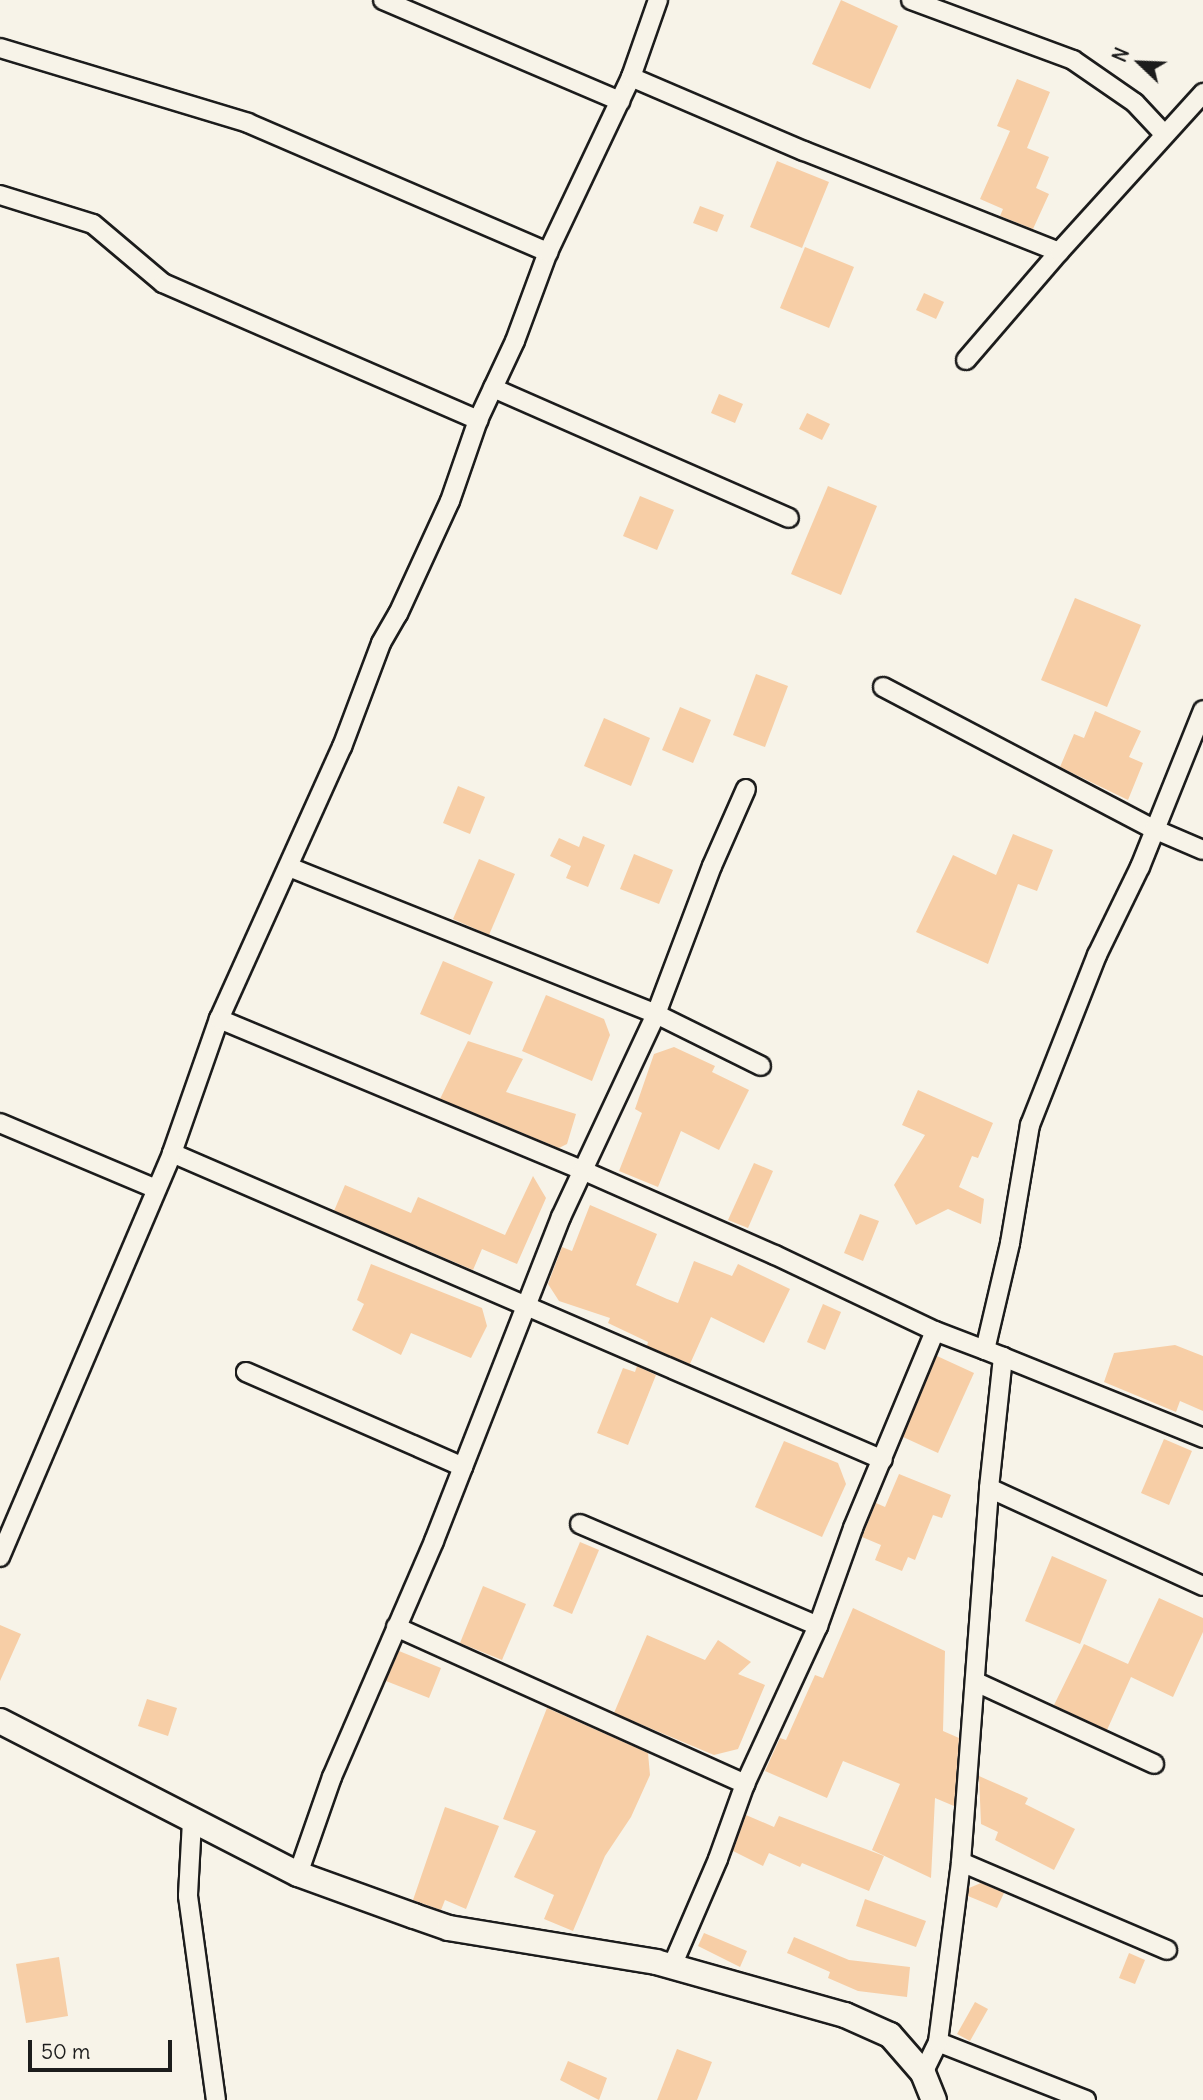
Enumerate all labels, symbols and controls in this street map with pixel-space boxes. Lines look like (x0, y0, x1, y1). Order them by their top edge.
north arrow (1105, 28, 1175, 98)
text: N (1107, 44, 1134, 66)
scale bar (32, 2026, 175, 2070)
text: 50 m (41, 2038, 90, 2065)

